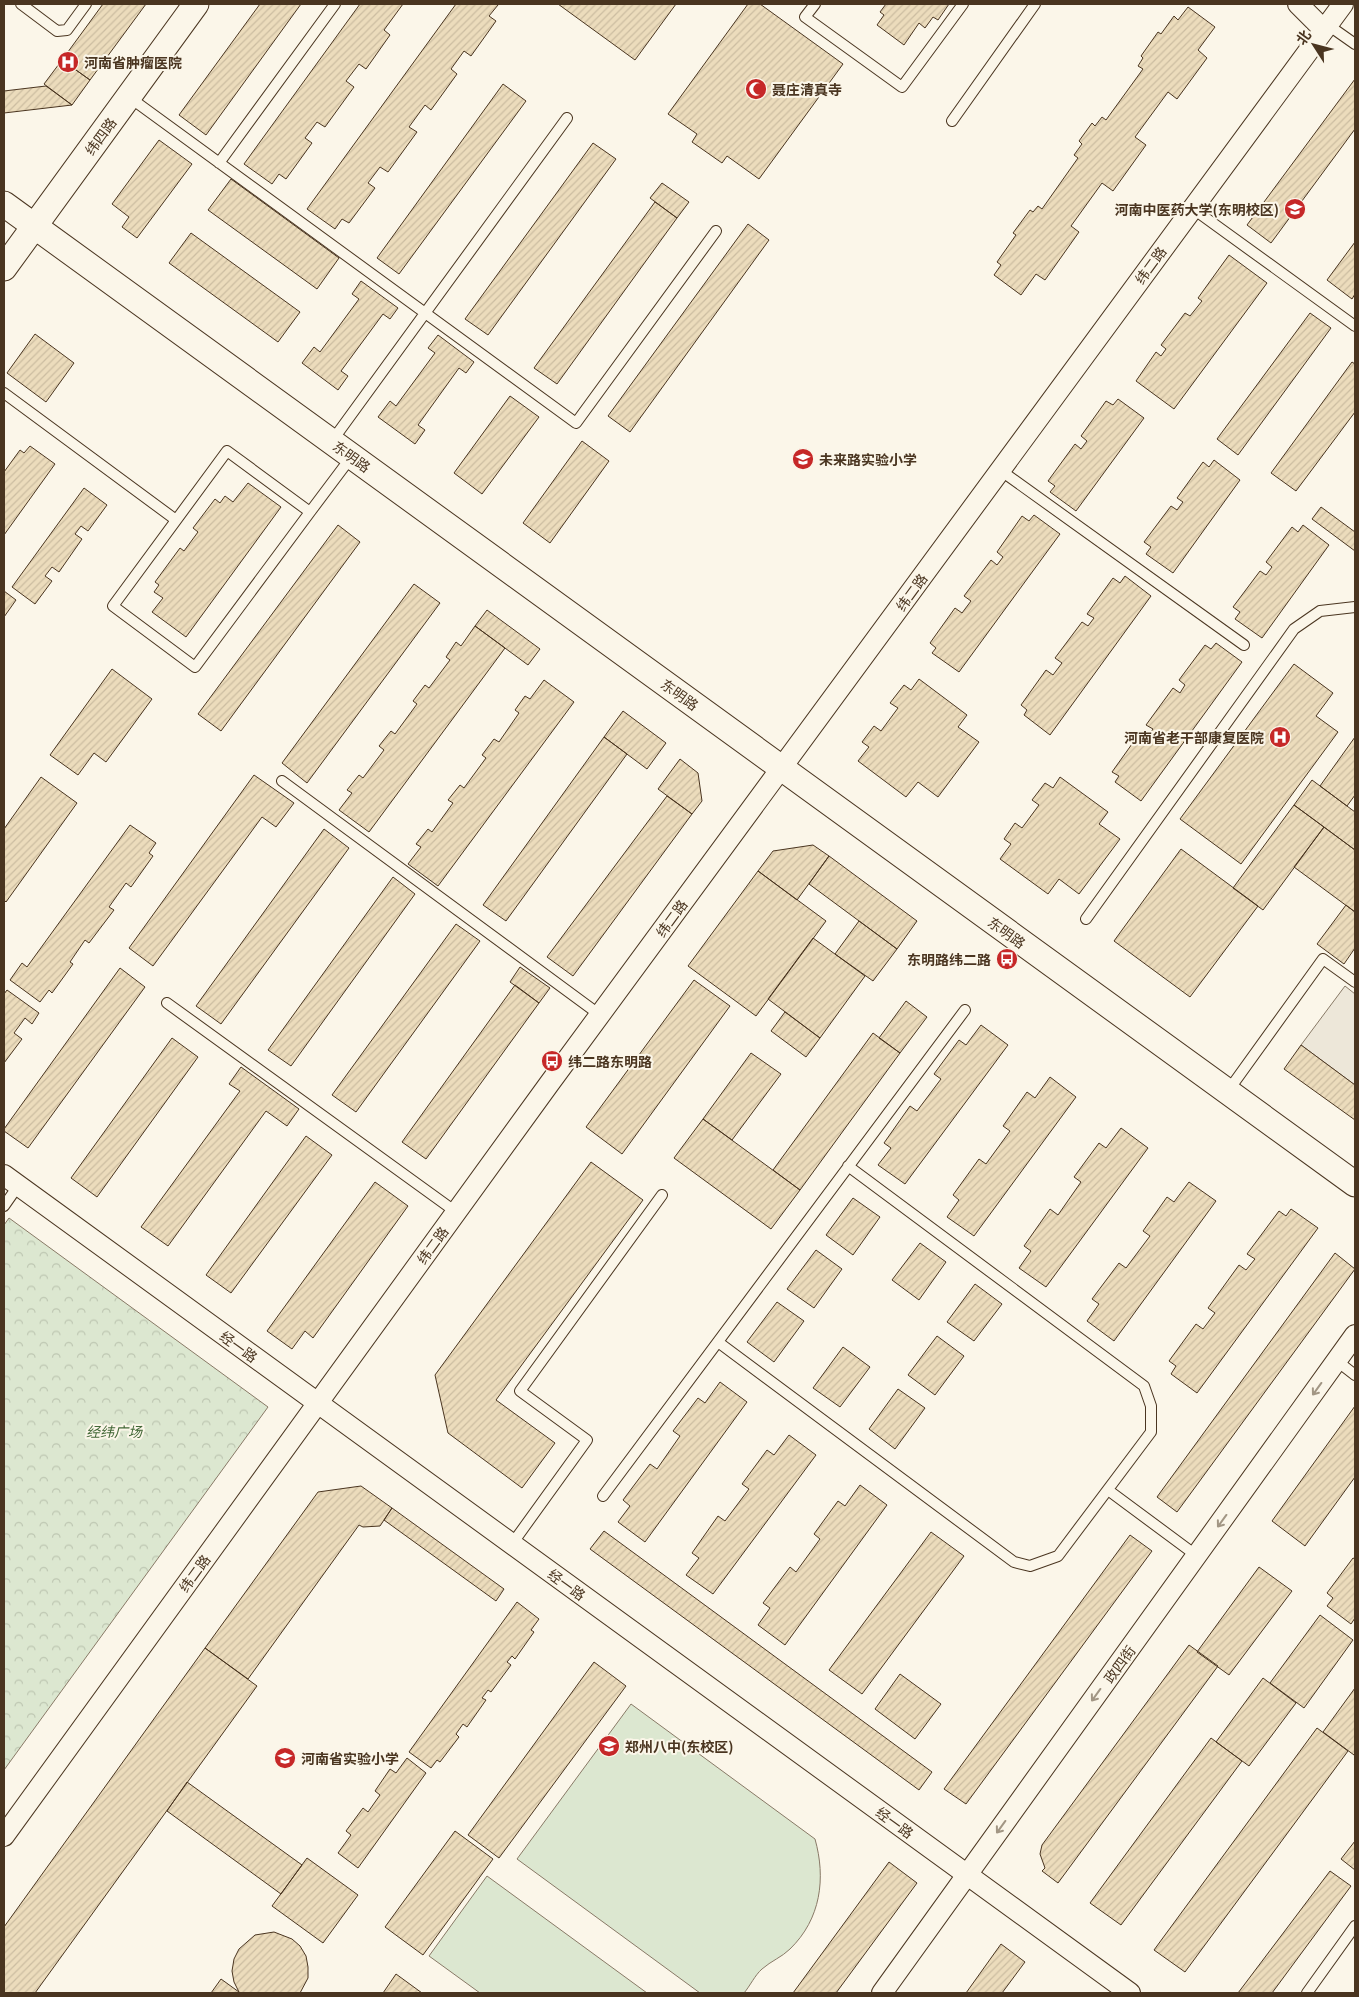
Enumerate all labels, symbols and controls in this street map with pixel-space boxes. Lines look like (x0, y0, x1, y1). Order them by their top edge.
north arrow (1289, 20, 1339, 70)
text: 北 (1290, 25, 1315, 48)
hospital icon: 河南省肿瘤医院 (56, 50, 80, 74)
place label: 河南省肿瘤医院 (84, 52, 182, 72)
mosque icon: 聂庄清真寺 (744, 77, 768, 101)
place label: 聂庄清真寺 (772, 79, 842, 99)
street label: 纬四路 (80, 113, 120, 159)
school or university icon: 河南中医药大学(东明校区) (1283, 197, 1307, 221)
place label: 河南中医药大学(东明校区) (1114, 199, 1279, 219)
street label: 纬二路 (1130, 242, 1170, 288)
street label: 东明路 (329, 436, 375, 476)
school or university icon: 未来路实验小学 (791, 447, 815, 471)
place label: 未来路实验小学 (819, 449, 917, 469)
street label: 纬二路 (891, 569, 931, 615)
street label: 东明路 (657, 674, 703, 714)
hospital icon: 河南省老干部康复医院 (1268, 725, 1292, 749)
place label: 河南省老干部康复医院 (1124, 727, 1264, 747)
street label: 纬二路 (651, 895, 691, 941)
street label: 东明路 (984, 912, 1030, 952)
bus stop icon: 东明路纬二路 (995, 947, 1019, 971)
place label: 东明路纬二路 (907, 949, 991, 969)
bus stop icon: 纬二路东明路 (540, 1049, 564, 1073)
place label: 纬二路东明路 (568, 1051, 652, 1071)
street label: 纬二路 (412, 1222, 452, 1268)
street label: 经一路 (216, 1326, 262, 1366)
one-way arrow (1311, 1382, 1322, 1395)
park label: 经纬广场 (86, 1421, 143, 1441)
one-way arrow (1217, 1514, 1227, 1528)
street label: 纬二路 (174, 1550, 214, 1596)
street label: 经一路 (544, 1564, 590, 1604)
street label: 政四街 (1099, 1641, 1139, 1687)
one-way arrow (1091, 1688, 1101, 1702)
school or university icon: 郑州八中(东校区) (597, 1734, 621, 1758)
place label: 郑州八中(东校区) (625, 1736, 734, 1756)
school or university icon: 河南省实验小学 (273, 1746, 297, 1770)
place label: 河南省实验小学 (301, 1748, 399, 1768)
street label: 经一路 (872, 1802, 918, 1842)
one-way arrow (996, 1820, 1006, 1834)

